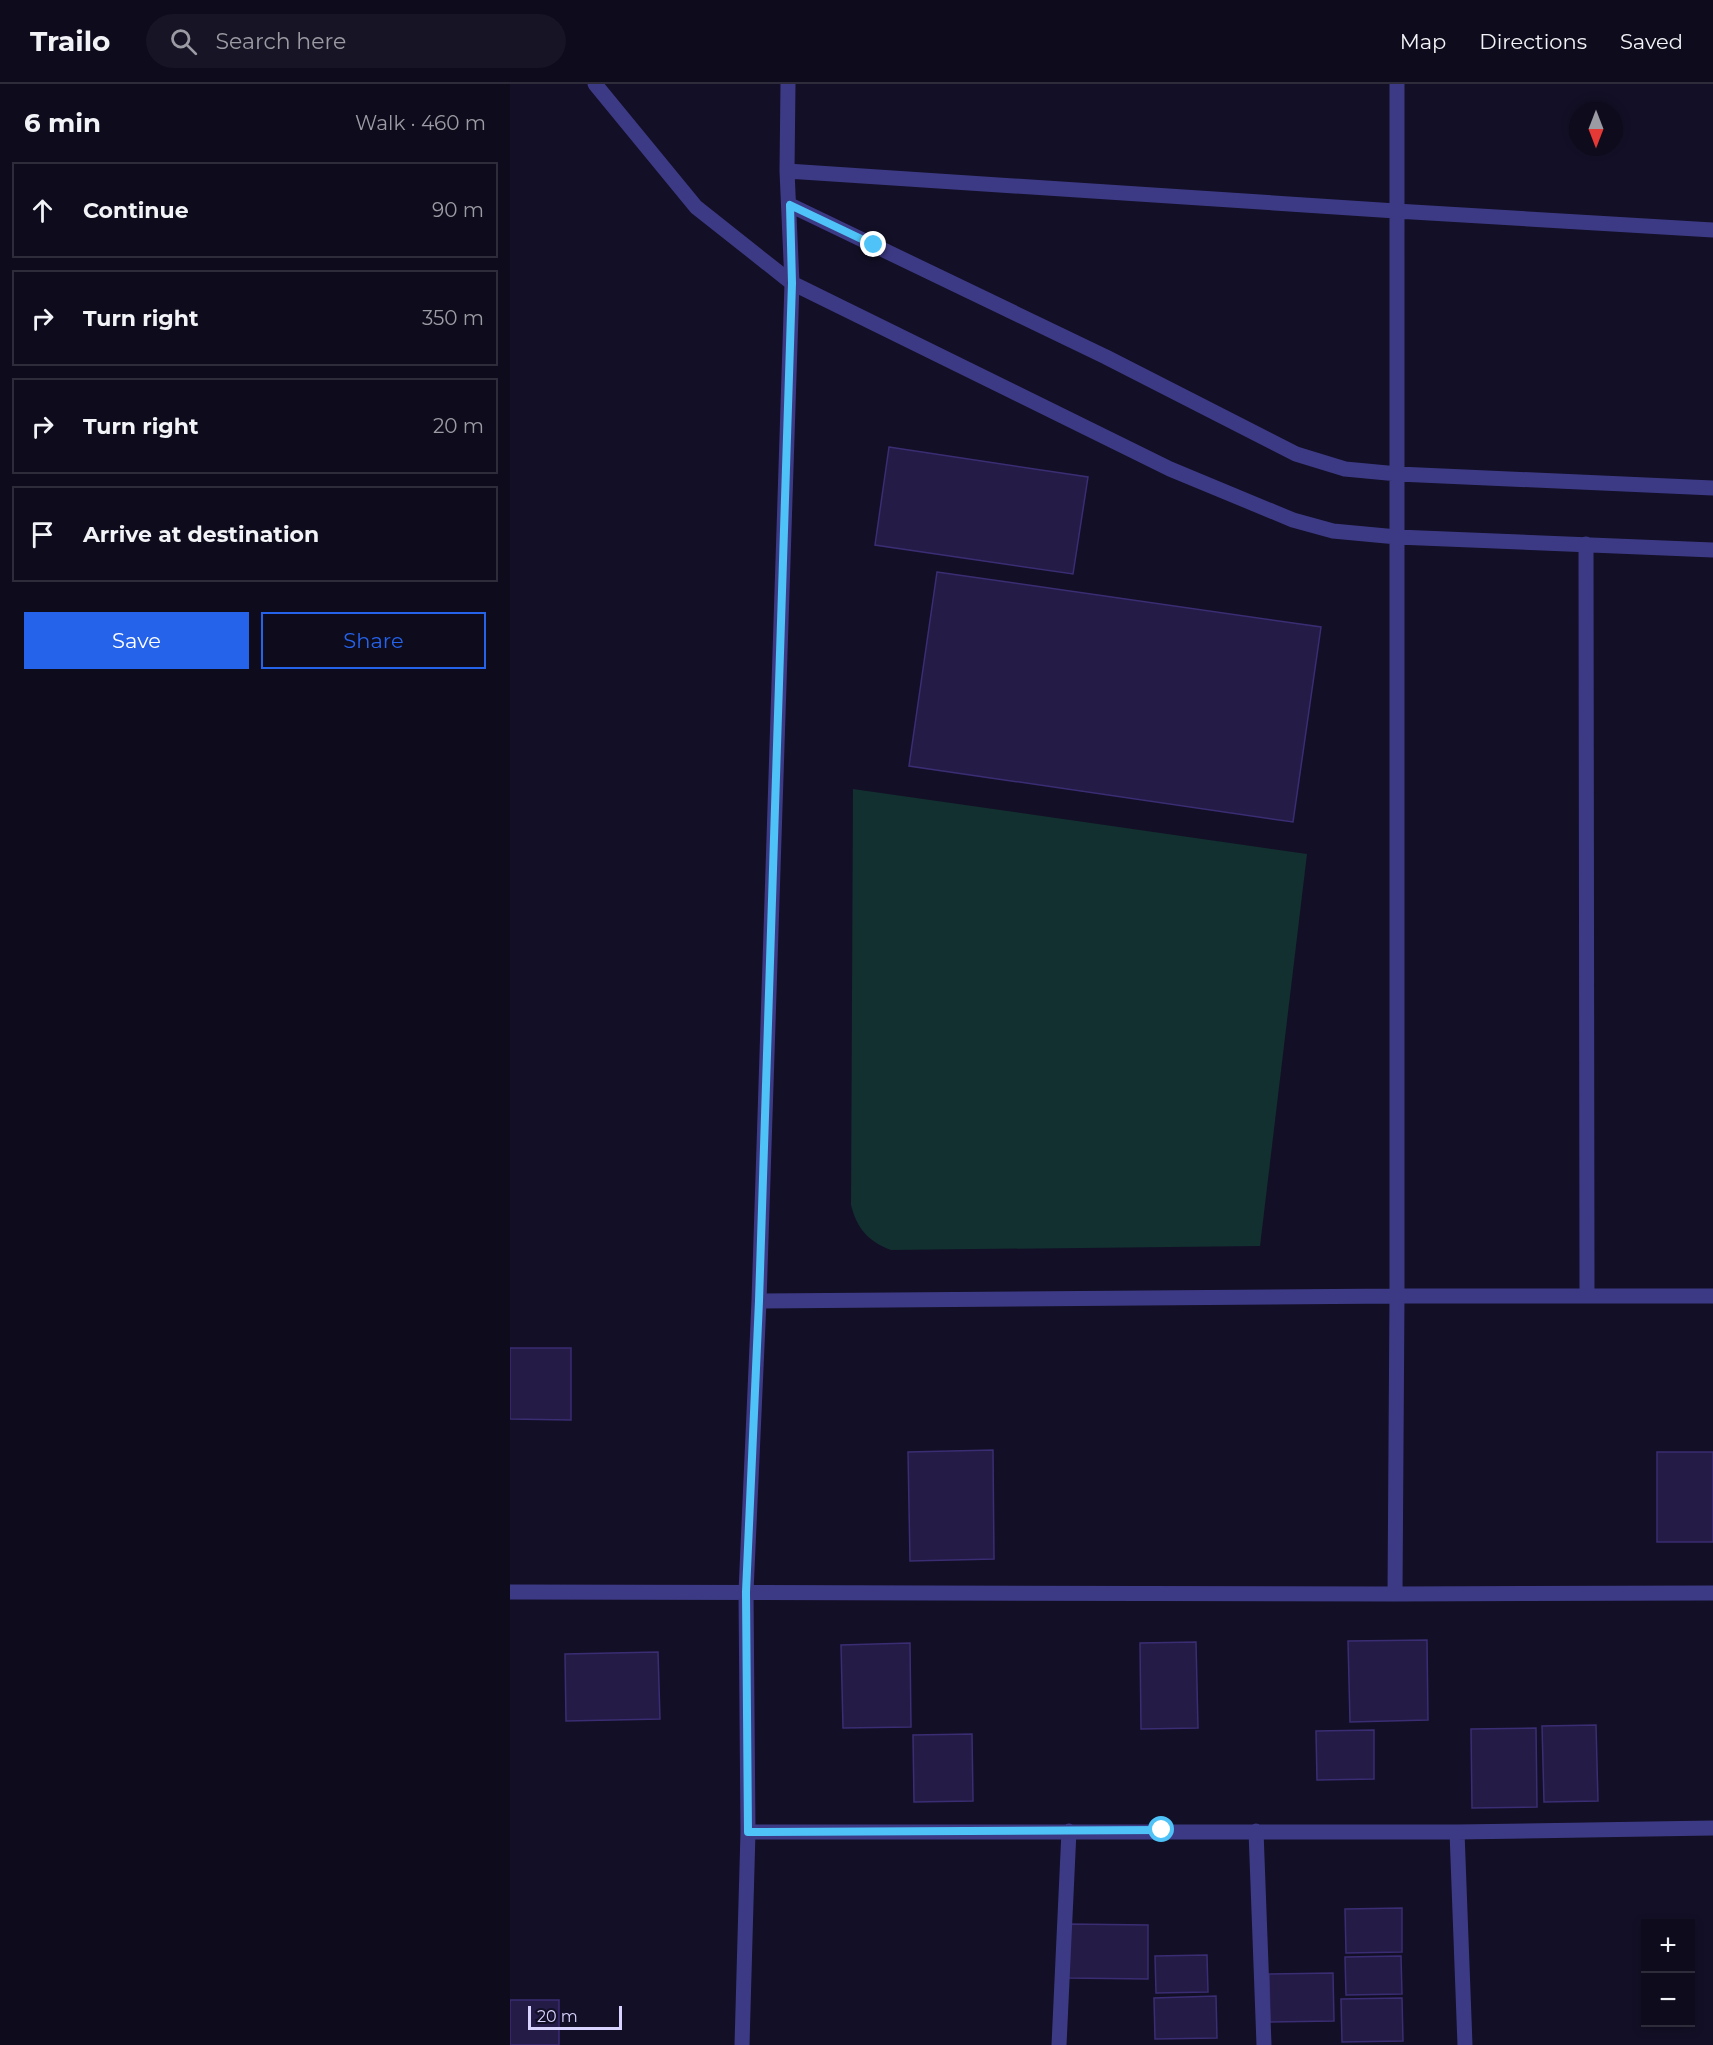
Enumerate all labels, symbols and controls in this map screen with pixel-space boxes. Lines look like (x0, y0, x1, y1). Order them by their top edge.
search box (146, 14, 566, 68)
text: Trailo (30, 24, 110, 58)
icon: search (167, 25, 200, 58)
text: Search here (215, 28, 346, 55)
text: Map (1400, 29, 1446, 54)
text: Directions (1479, 29, 1587, 54)
text: Saved (1620, 29, 1683, 54)
north arrow (1569, 102, 1623, 156)
text: 6 min (24, 107, 101, 139)
text: Walk · 460 m (355, 111, 486, 135)
icon: ahead (26, 194, 59, 227)
text: Continue (83, 197, 189, 224)
text: 90 m (432, 198, 484, 222)
route end (860, 231, 886, 257)
icon: right (26, 302, 59, 335)
text: Turn right (83, 305, 198, 332)
text: 350 m (422, 306, 484, 330)
icon: right (26, 410, 59, 443)
text: Turn right (83, 413, 198, 440)
text: 20 m (433, 414, 484, 438)
icon: arrive (26, 518, 59, 551)
text: Arrive at destination (83, 521, 319, 548)
button: Save (24, 612, 249, 669)
button: Share (261, 612, 486, 669)
route start (1148, 1816, 1174, 1842)
map controls (1641, 1919, 1695, 2027)
button: + (1641, 1919, 1695, 1973)
button: − (1641, 1973, 1695, 2027)
scale bar (528, 2003, 622, 2030)
text: 20 m (537, 2007, 578, 2026)

